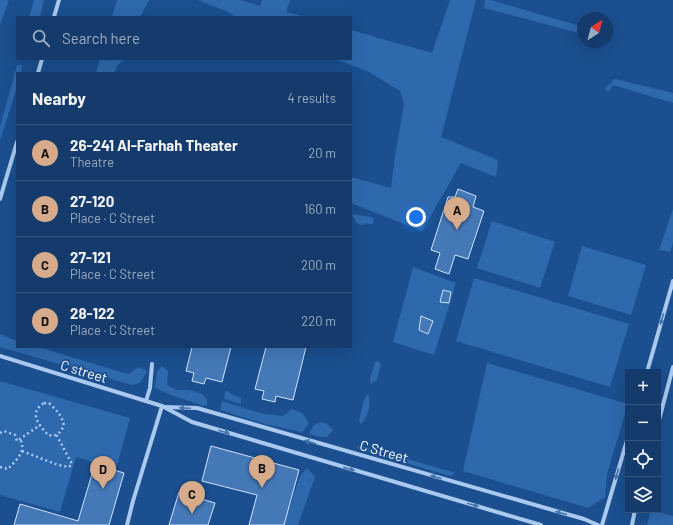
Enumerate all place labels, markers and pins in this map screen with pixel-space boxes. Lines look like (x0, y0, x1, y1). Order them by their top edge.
pin: A (444, 197, 470, 230)
pin: B (249, 455, 275, 488)
pin: D (90, 456, 116, 489)
pin: C (179, 481, 205, 514)

